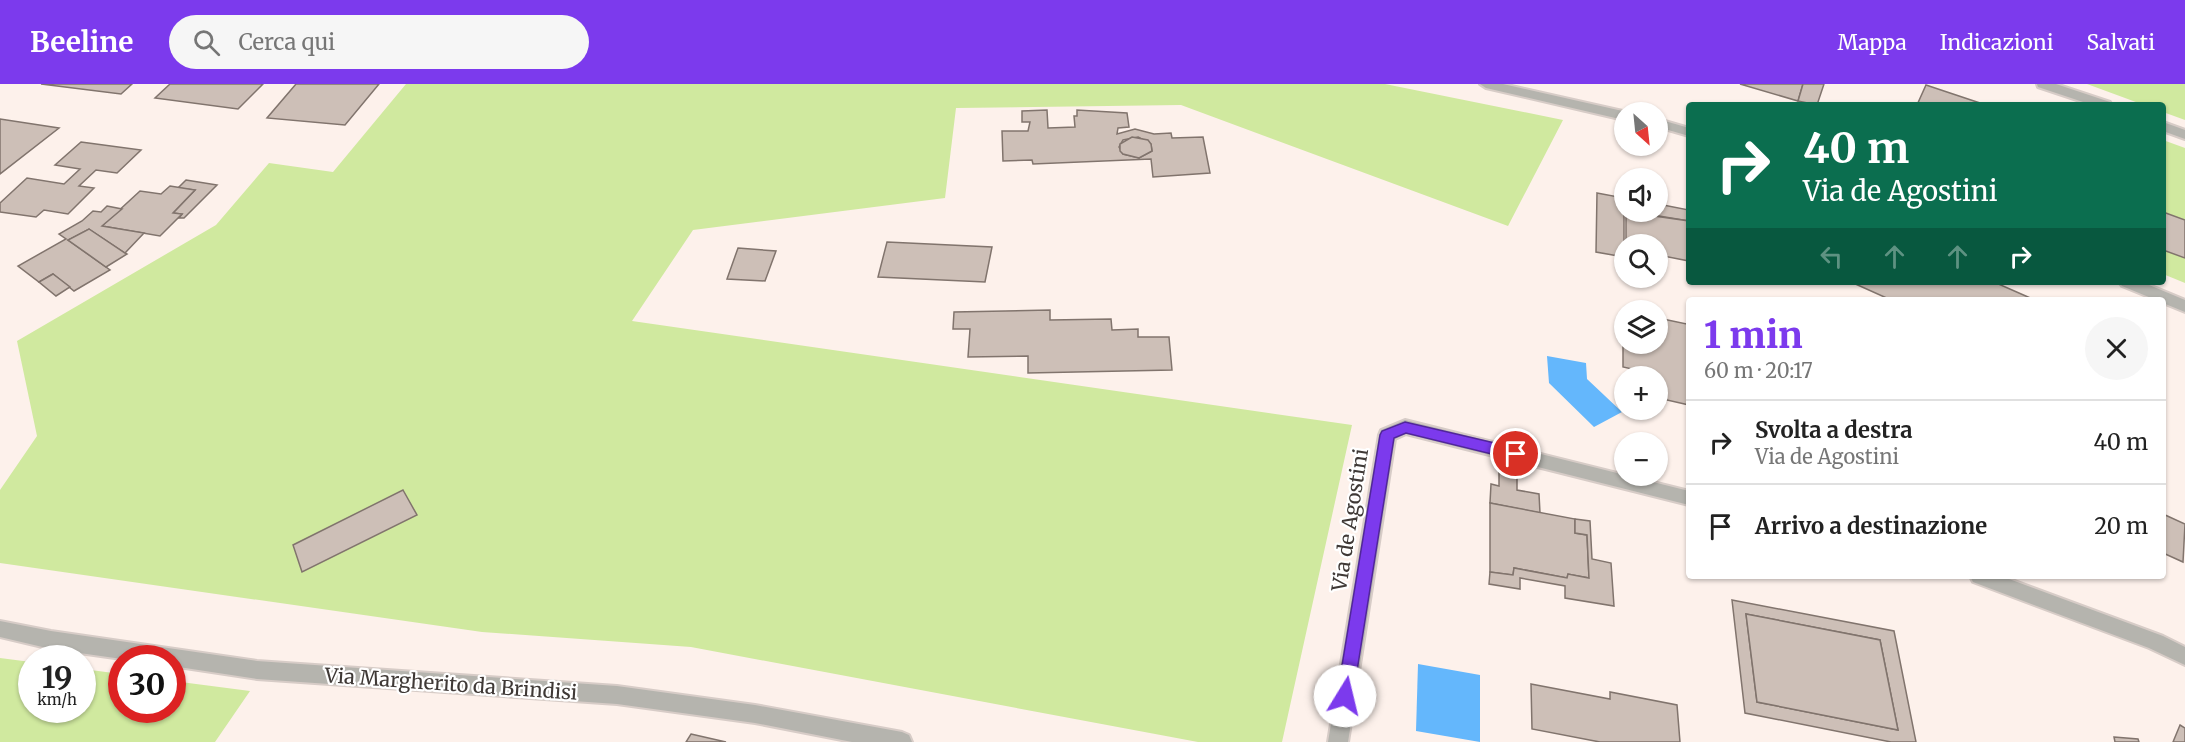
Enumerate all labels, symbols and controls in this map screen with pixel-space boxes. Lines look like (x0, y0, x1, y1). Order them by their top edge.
search box (169, 15, 589, 69)
text: Beeline (30, 24, 133, 60)
icon: search (190, 26, 223, 59)
text: Cerca qui (238, 28, 335, 56)
text: Mappa (1837, 29, 1907, 56)
text: Indicazioni (1940, 29, 2053, 56)
text: Salvati (2086, 29, 2155, 56)
north arrow (1614, 102, 1668, 156)
map controls (1614, 102, 1668, 486)
text: 40 m (1803, 122, 1909, 174)
icon: right (1704, 126, 1782, 204)
button: sound (1614, 168, 1668, 222)
text: Via de Agostini (1803, 174, 1997, 208)
button: search (1614, 234, 1668, 288)
icon: left (1815, 240, 1848, 273)
icon: ahead (1878, 240, 1911, 273)
icon: ahead (1941, 240, 1974, 273)
icon: right (2004, 240, 2037, 273)
button: layers (1614, 300, 1668, 354)
text: 1 min (1704, 313, 1803, 358)
button: close (2085, 317, 2148, 380)
text: 60 m · 20:17 (1704, 358, 1813, 383)
button: + (1614, 366, 1668, 420)
text: Svolta a destra (1755, 416, 1912, 444)
icon: right (1704, 426, 1737, 459)
pin (1490, 428, 1541, 479)
text: 40 m (2093, 428, 2148, 456)
button: − (1614, 432, 1668, 486)
icon: arrive (1499, 437, 1532, 470)
text: Via de Agostini (1755, 444, 1899, 469)
street label: Via de Agostini (1326, 447, 1373, 594)
icon: arrive (1704, 510, 1737, 543)
text: Arrivo a destinazione (1755, 512, 1987, 540)
text: 20 m (2094, 512, 2148, 540)
speed limit sign: 30 (108, 645, 186, 723)
text: 19 (41, 658, 73, 696)
street label: Via Margherito da Brindisi (323, 662, 578, 705)
position arrow (1313, 664, 1377, 728)
text: km/h (37, 690, 77, 709)

